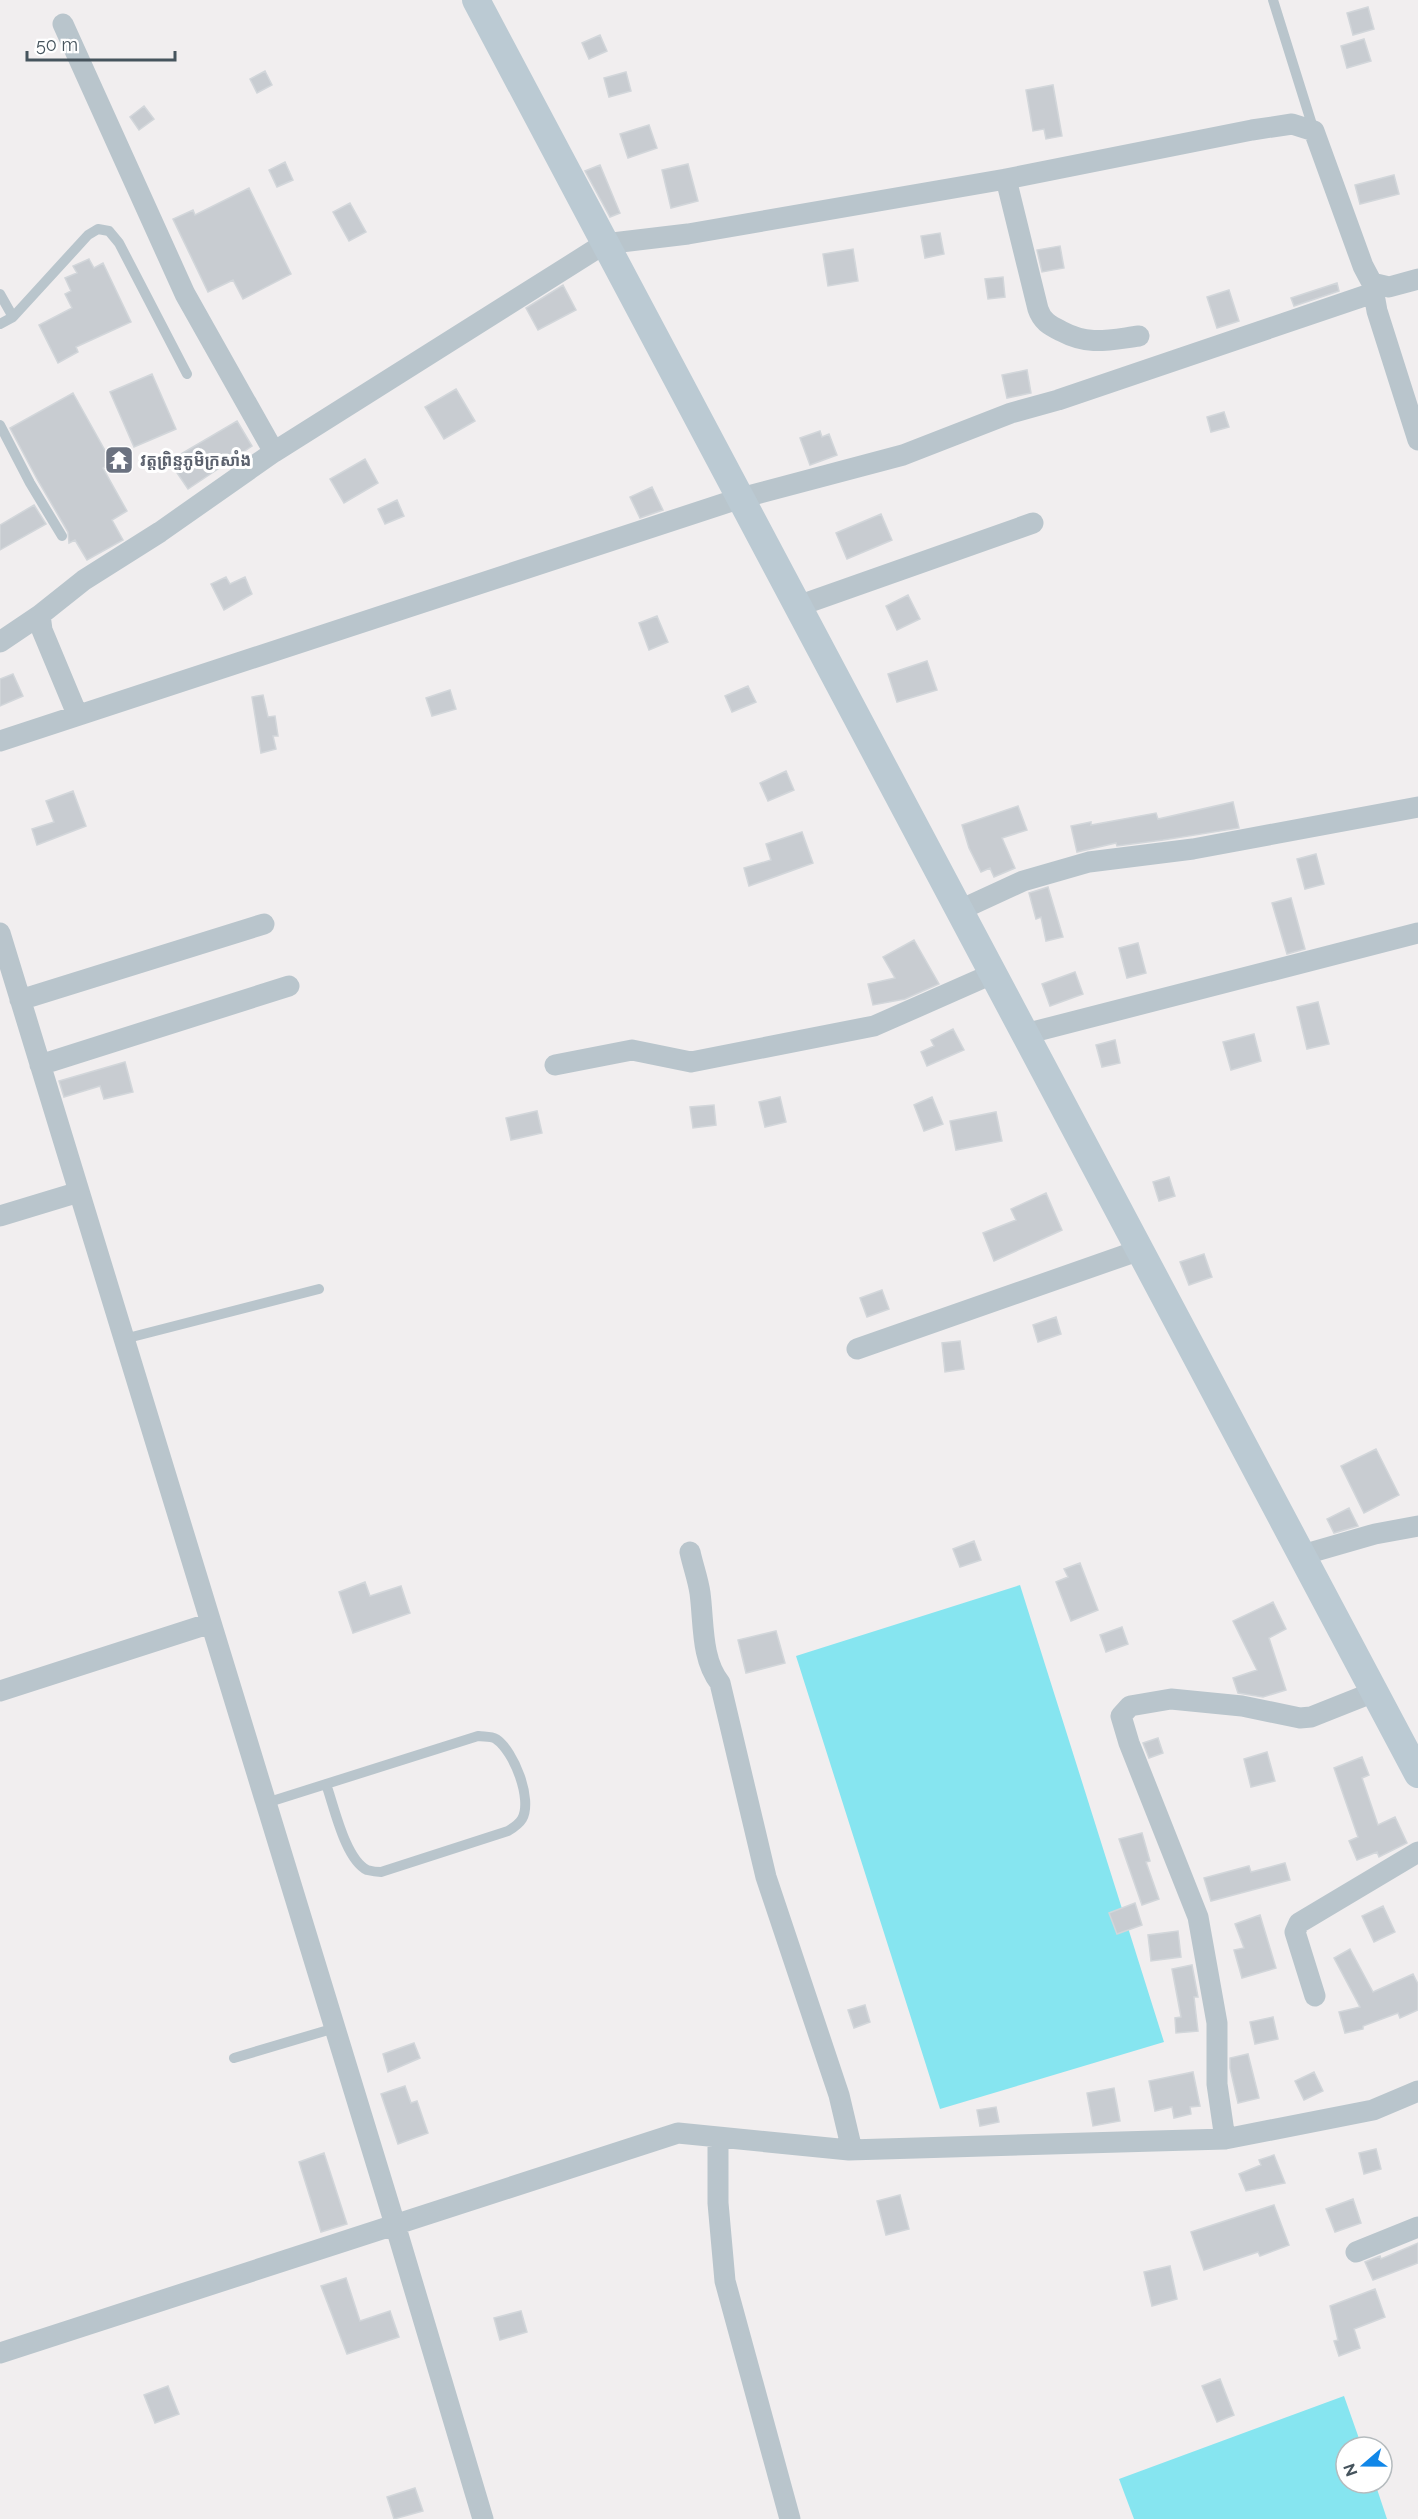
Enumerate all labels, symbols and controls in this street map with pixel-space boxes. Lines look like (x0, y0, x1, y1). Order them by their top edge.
scale bar (27, 24, 176, 62)
text: 50 m (36, 34, 78, 55)
temple icon: វត្តព្រិន្ទភូមិក្រសាំង (103, 444, 135, 476)
place label: វត្តព្រិន្ទភូមិក្រសាំង (140, 449, 251, 471)
north arrow (1334, 2435, 1394, 2495)
text: N (1339, 2461, 1361, 2479)

